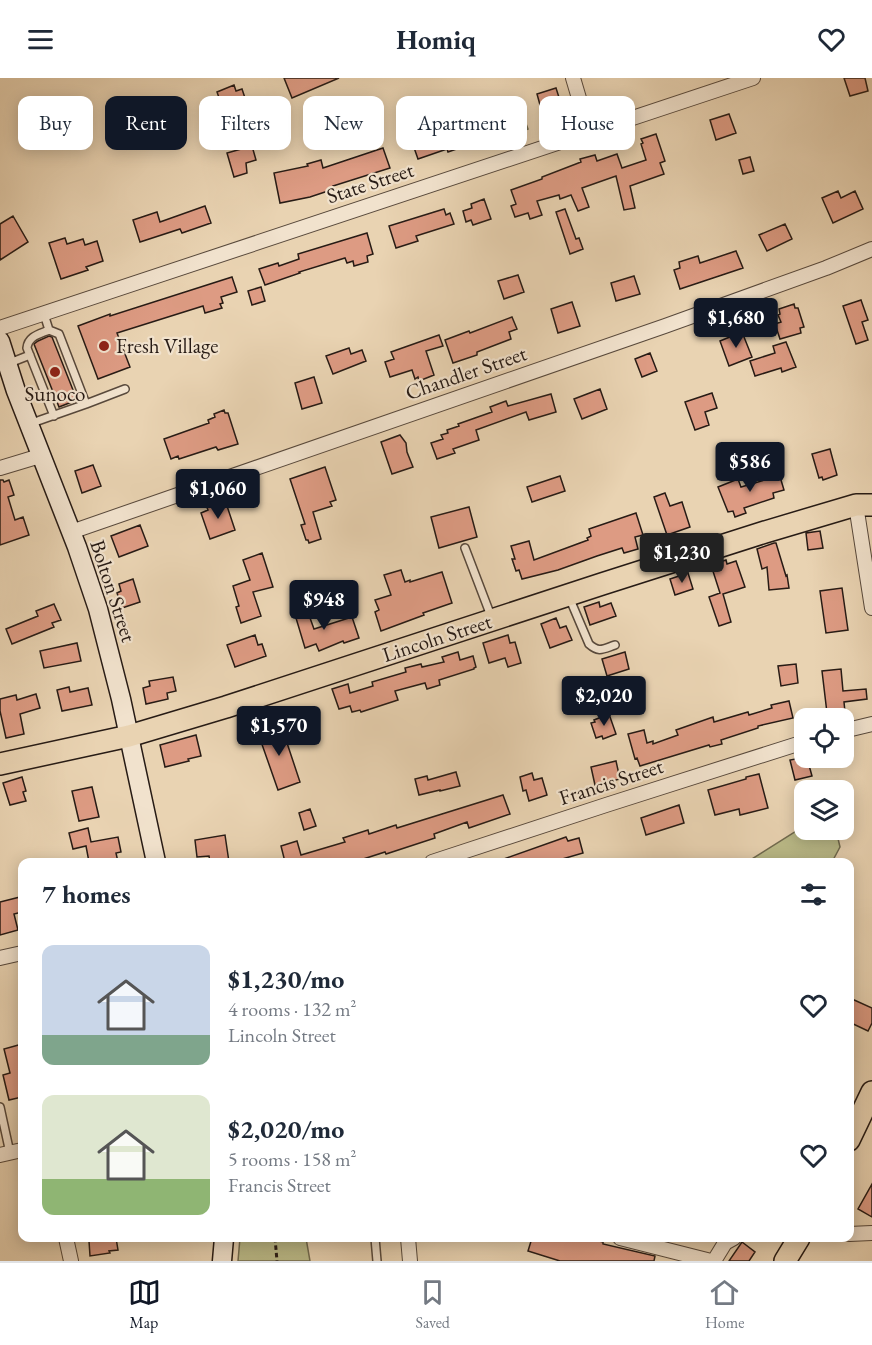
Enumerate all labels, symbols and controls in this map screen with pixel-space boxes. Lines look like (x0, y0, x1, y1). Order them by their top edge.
text: Homiq (396, 22, 476, 57)
icon: menu (24, 23, 57, 56)
icon: heart (815, 23, 848, 56)
chip: Buy (18, 96, 93, 150)
chip: Rent (105, 96, 187, 150)
chip: Filters (199, 96, 291, 150)
chip: New (303, 96, 384, 150)
chip: Apartment (396, 96, 527, 150)
chip: House (539, 96, 635, 150)
street label: State Street (323, 156, 417, 209)
pin: $1,680 (687, 298, 785, 349)
text: $1,680 (708, 304, 764, 330)
place label: Fresh Village (116, 332, 218, 359)
marker: Fresh Village (97, 339, 111, 353)
street label: Chandler Street (402, 339, 530, 406)
marker: Sunoco (48, 365, 62, 379)
place label: Sunoco (25, 380, 85, 407)
pin: $586 (714, 442, 786, 493)
text: $586 (730, 448, 770, 474)
pin: $1,060 (169, 469, 267, 520)
text: $1,060 (190, 475, 246, 501)
pin: $1,230 (633, 533, 731, 584)
street label: Bolton Street (84, 536, 143, 646)
text: $1,230 (654, 539, 710, 565)
pin: $948 (288, 580, 360, 631)
text: $948 (304, 586, 344, 612)
street label: Lincoln Street (379, 607, 495, 668)
pin: $2,020 (555, 676, 653, 727)
text: $2,020 (576, 682, 632, 708)
pin: $1,570 (230, 706, 328, 757)
map controls (794, 708, 854, 840)
button: locate (794, 708, 854, 768)
text: $1,570 (251, 712, 307, 738)
street label: Francis Street (555, 752, 667, 811)
button: layers (794, 780, 854, 840)
text: 7 homes (42, 877, 131, 911)
icon: filters (797, 878, 830, 911)
text: $1,230/mo (228, 962, 344, 996)
icon: home (90, 969, 162, 1041)
icon: heart (797, 989, 830, 1022)
text: 4 rooms · 132 m² (228, 996, 356, 1022)
text: Lincoln Street (228, 1022, 336, 1048)
text: $2,020/mo (228, 1112, 344, 1146)
icon: home (90, 1119, 162, 1191)
icon: heart (797, 1139, 830, 1172)
text: 5 rooms · 158 m² (228, 1146, 356, 1172)
text: Francis Street (228, 1172, 331, 1198)
tab: Map (128, 1276, 161, 1333)
tab: Saved (416, 1276, 450, 1333)
tab: Home (705, 1276, 744, 1333)

